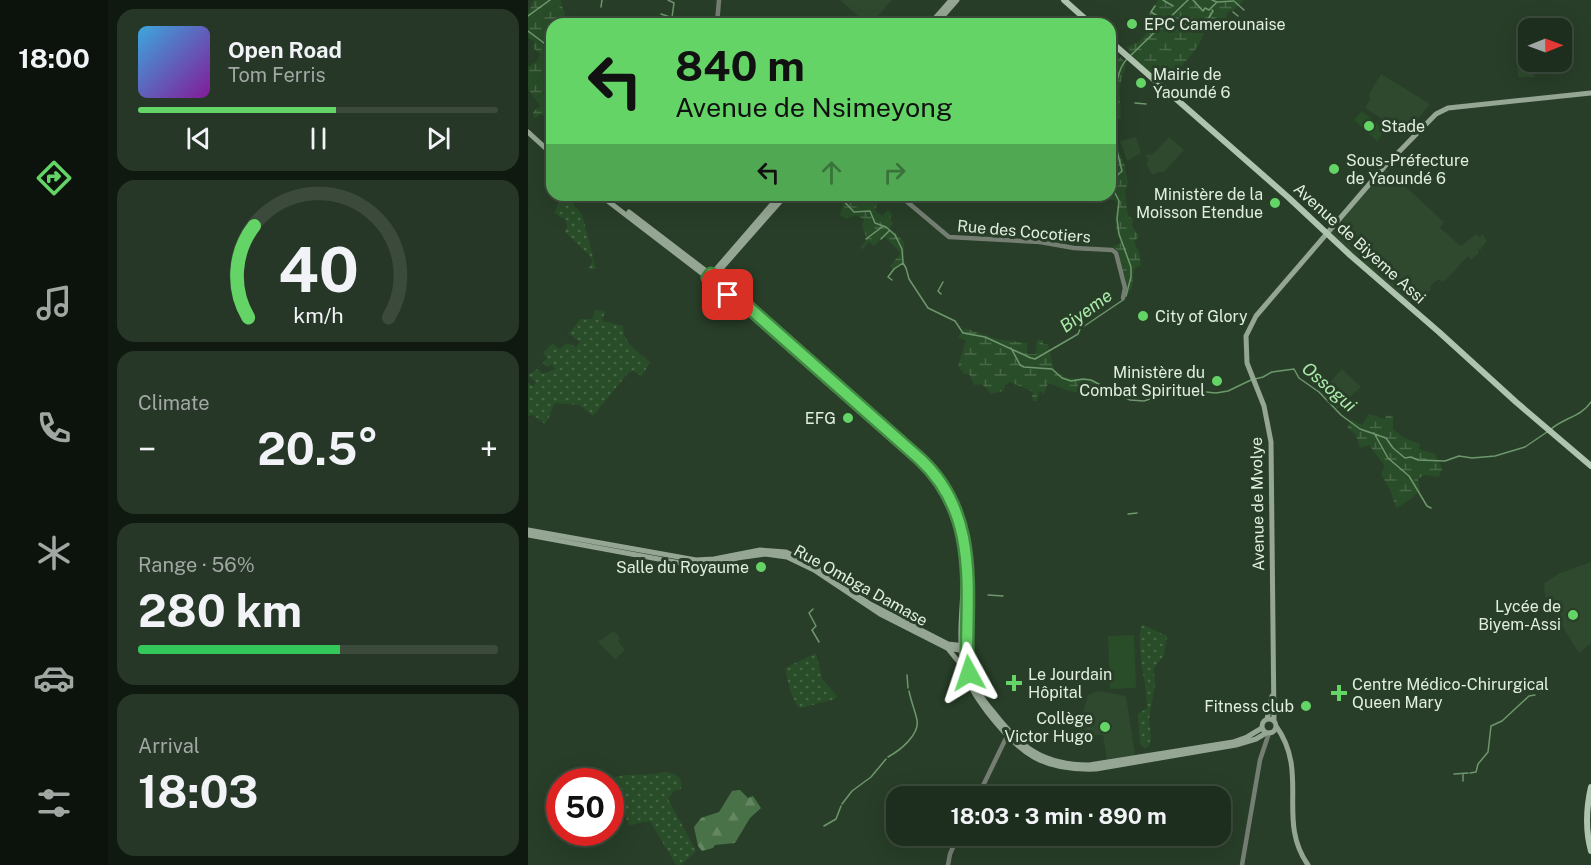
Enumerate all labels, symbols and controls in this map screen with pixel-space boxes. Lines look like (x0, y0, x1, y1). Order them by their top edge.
place label: EPC Camerounaise (1144, 15, 1286, 34)
marker: EPC Camerounaise (1125, 17, 1139, 31)
north arrow (1518, 18, 1572, 72)
map controls (1518, 18, 1572, 72)
text: Open Road (228, 37, 342, 63)
text: 840 m (675, 41, 805, 90)
text: 18:00 (18, 42, 90, 74)
icon: left (576, 42, 654, 120)
text: Tom Ferris (228, 63, 326, 87)
place label: Mairie de Yaoundé 6 (1153, 65, 1231, 102)
marker: Mairie de Yaoundé 6 (1134, 76, 1148, 90)
text: Avenue de Nsimeyong (675, 91, 953, 123)
place label: Stade (1381, 117, 1425, 136)
marker: Stade (1362, 119, 1376, 133)
icon: previous (182, 122, 215, 155)
icon: pause (302, 122, 335, 155)
icon: next (422, 122, 455, 155)
place label: Sous-Préfecture de Yaoundé 6 (1346, 151, 1469, 188)
icon: left (752, 156, 785, 189)
icon: ahead (815, 156, 848, 189)
icon: right (878, 156, 911, 189)
icon: directions (33, 157, 75, 199)
marker: Sous-Préfecture de Yaoundé 6 (1327, 162, 1341, 176)
street label: Avenue de Biyeme Assi (1290, 179, 1430, 308)
place label: Ministère de la Moisson Etendue (1136, 185, 1263, 222)
marker: Ministère de la Moisson Etendue (1268, 196, 1282, 210)
street label: Rue des Cocotiers (956, 216, 1092, 247)
text: 40 (277, 233, 359, 306)
pin (702, 269, 753, 320)
icon: arrive (711, 278, 744, 311)
icon: music (33, 282, 75, 324)
water label: Biyeme (1055, 284, 1116, 337)
text: km/h (293, 304, 343, 329)
place label: City of Glory (1155, 307, 1248, 326)
marker: City of Glory (1136, 309, 1150, 323)
water label: Ossogui (1298, 357, 1361, 416)
place label: Ministère du Combat Spirituel (1079, 363, 1205, 400)
marker: Ministère du Combat Spirituel (1210, 374, 1224, 388)
text: Climate (138, 391, 210, 415)
icon: phone (33, 407, 75, 449)
place label: EFG (805, 409, 836, 428)
marker: EFG (841, 411, 855, 425)
text: 20.5° (257, 422, 379, 475)
text: − (138, 430, 156, 468)
text: + (480, 430, 498, 468)
street label: Avenue de Mvolye (1247, 437, 1268, 571)
icon: climate (33, 532, 75, 574)
street label: Rue Ombga Damase (791, 541, 931, 630)
text: Range · 56% (138, 553, 255, 577)
place label: Salle du Royaume (616, 558, 749, 577)
marker: Salle du Royaume (754, 560, 768, 574)
text: 280 km (138, 584, 302, 637)
place label: Lycée de Biyem-Assi (1478, 597, 1561, 634)
marker: Lycée de Biyem-Assi (1566, 608, 1580, 622)
position arrow (937, 641, 1001, 705)
icon: car (33, 657, 75, 699)
place label: Le Jourdain Hôpital (1028, 665, 1112, 702)
marker: Le Jourdain Hôpital (1005, 674, 1023, 692)
place label: Centre Médico-Chirurgical Queen Mary (1352, 675, 1549, 712)
marker: Centre Médico-Chirurgical Queen Mary (1330, 684, 1348, 702)
place label: Fitness club (1204, 697, 1294, 716)
marker: Fitness club (1299, 699, 1313, 713)
place label: Collège Victor Hugo (1004, 709, 1093, 746)
marker: Collège Victor Hugo (1098, 720, 1112, 734)
text: Arrival (138, 734, 200, 758)
text: 18:03 (138, 765, 258, 818)
speed limit sign: 50 (546, 768, 624, 846)
icon: filters (33, 782, 75, 824)
text: 18:03 · 3 min · 890 m (950, 803, 1167, 829)

